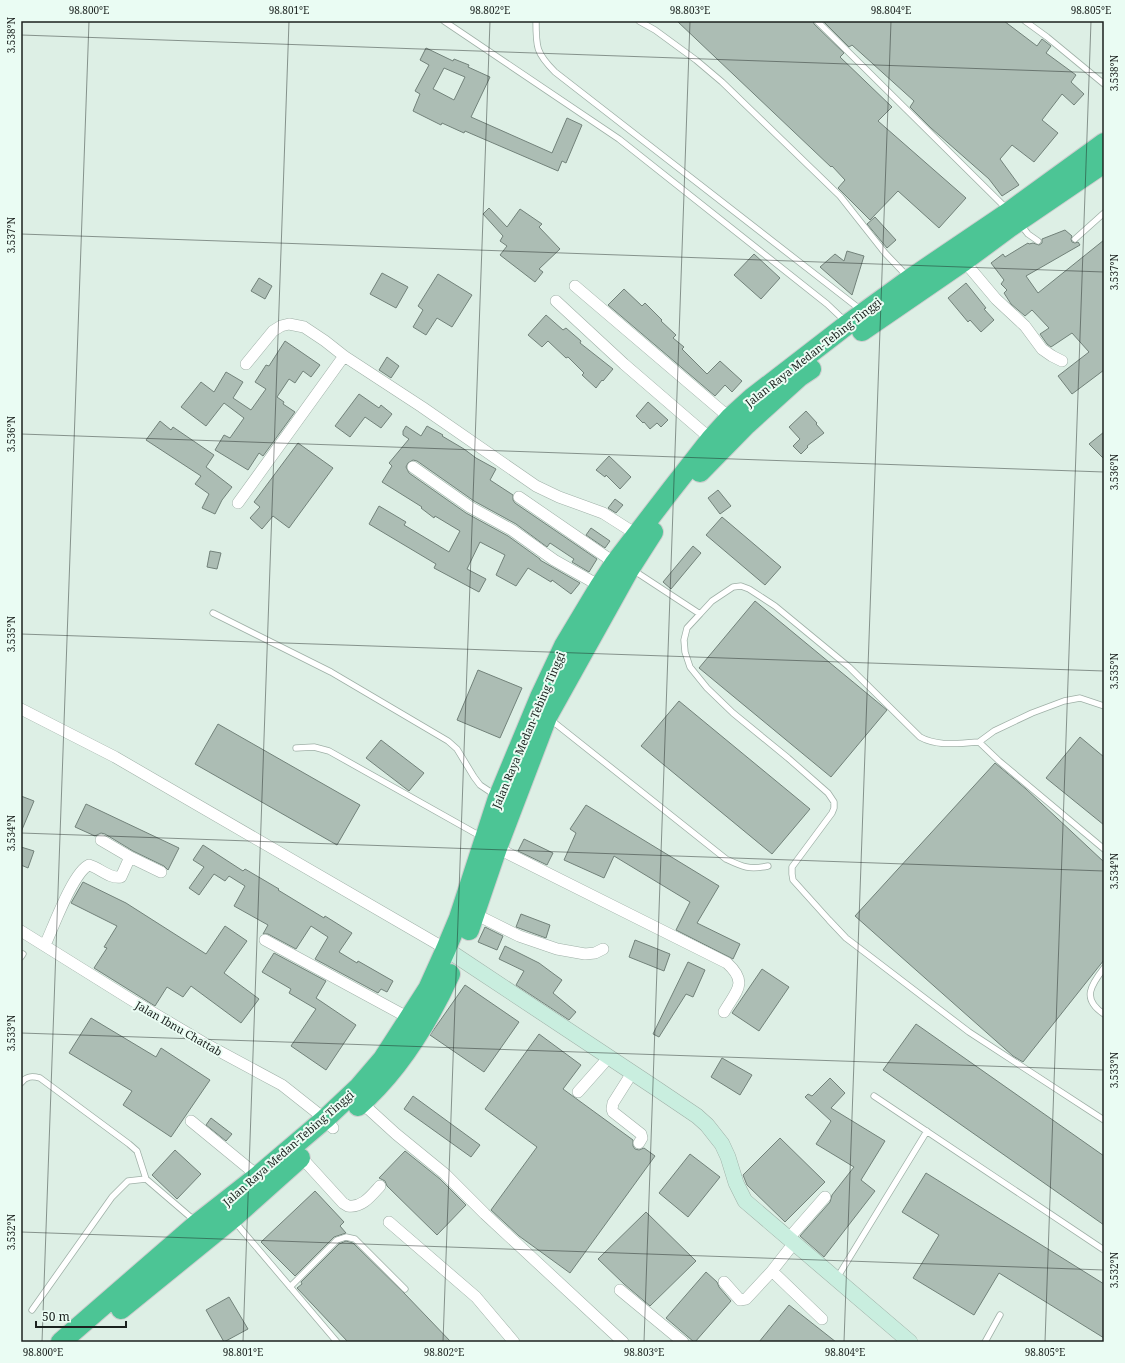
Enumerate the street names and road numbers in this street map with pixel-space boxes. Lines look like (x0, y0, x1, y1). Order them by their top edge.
street label: Jalan Raya Medan-Tebing Tinggi (741, 294, 884, 410)
street label: Jalan Raya Medan-Tebing Tinggi (488, 649, 568, 812)
street label: Jalan Ibnu Chattab (132, 996, 225, 1059)
street label: Jalan Raya Medan-Tebing Tinggi (219, 1087, 357, 1210)

